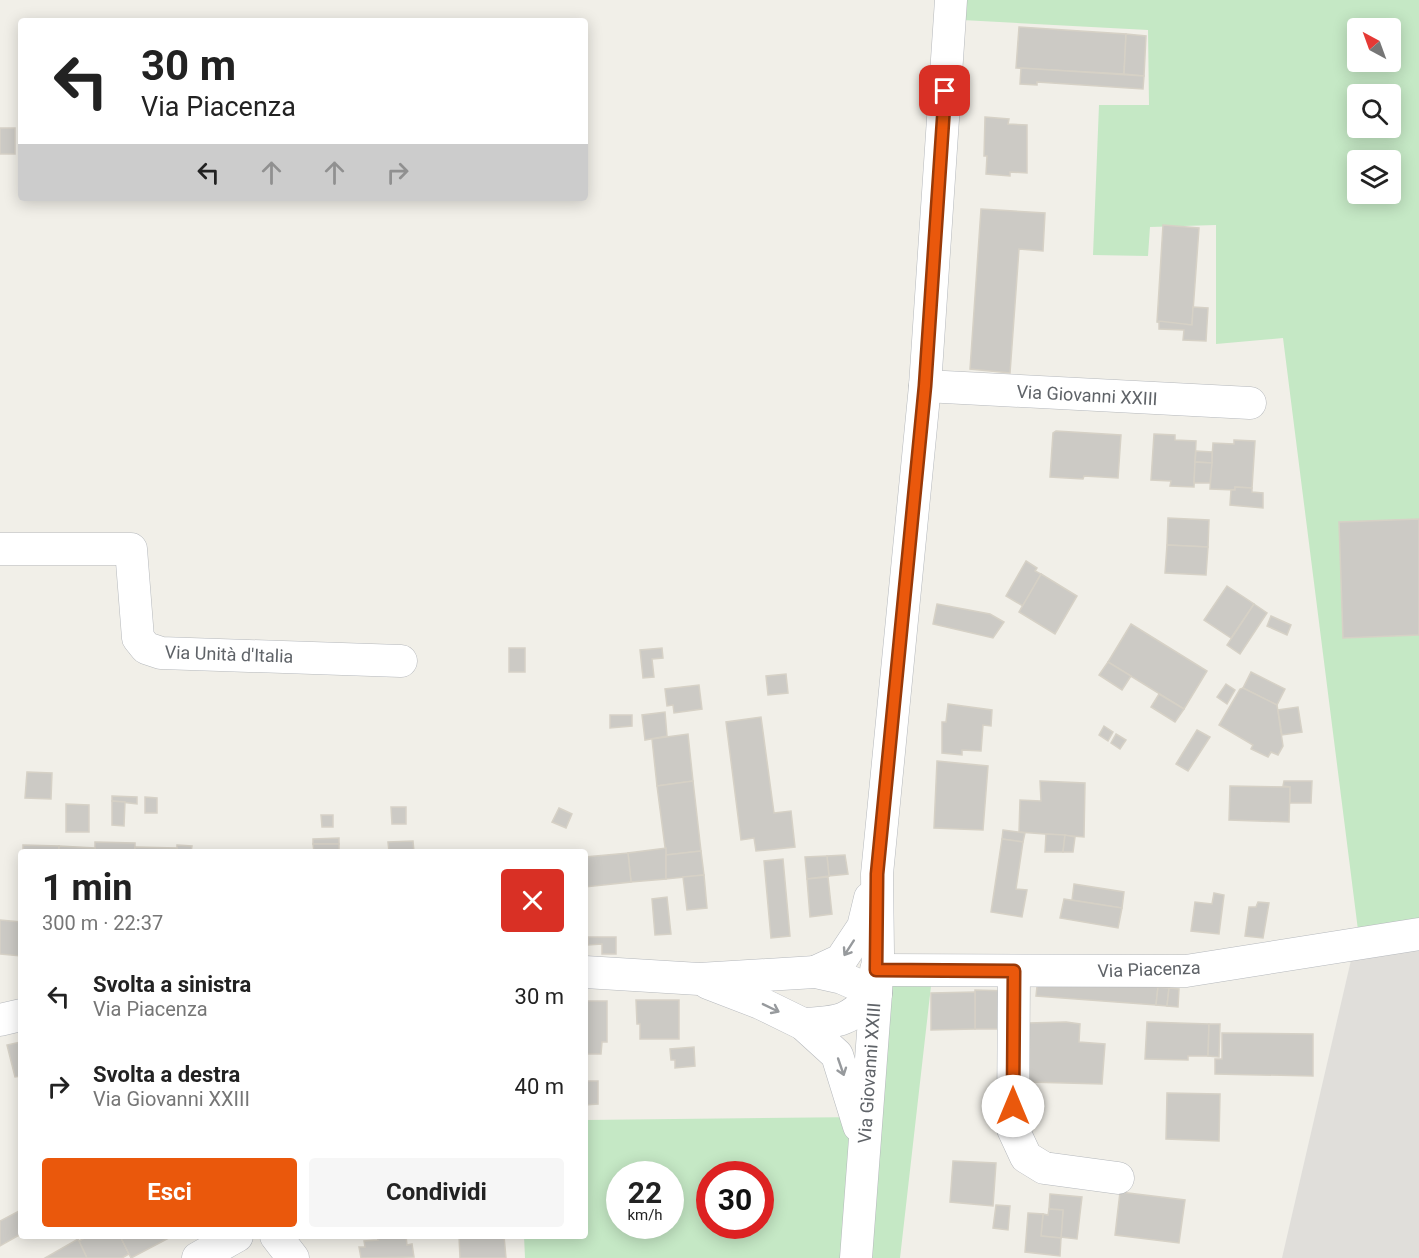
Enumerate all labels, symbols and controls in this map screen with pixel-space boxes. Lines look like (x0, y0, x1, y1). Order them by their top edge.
north arrow (1347, 18, 1401, 72)
map controls (1347, 18, 1401, 204)
text: 30 m (141, 41, 236, 90)
icon: left (42, 42, 120, 120)
pin (919, 65, 970, 116)
icon: arrive (928, 74, 961, 107)
button: search (1347, 84, 1401, 138)
text: Via Piacenza (141, 91, 296, 123)
button: layers (1347, 150, 1401, 204)
icon: left (192, 156, 225, 189)
icon: ahead (255, 156, 288, 189)
icon: ahead (318, 156, 351, 189)
icon: right (381, 156, 414, 189)
street label: Via Giovanni XXIII (1016, 381, 1158, 409)
street label: Via Unità d'Italia (164, 641, 294, 667)
text: 1 min (42, 867, 133, 909)
button: close (501, 869, 564, 932)
text: 300 m · 22:37 (42, 911, 163, 935)
one-way arrow (843, 939, 855, 956)
street label: Via Piacenza (1097, 957, 1201, 981)
text: Svolta a sinistra (93, 972, 251, 997)
icon: left (42, 980, 75, 1013)
text: 30 m (515, 984, 564, 1009)
text: Via Piacenza (93, 997, 208, 1021)
street label: Via Giovanni XXIII (854, 1002, 884, 1144)
one-way arrow (762, 1003, 780, 1015)
one-way arrow (836, 1057, 847, 1076)
text: Svolta a destra (93, 1062, 240, 1087)
icon: right (42, 1070, 75, 1103)
text: 40 m (515, 1074, 564, 1099)
position arrow (981, 1074, 1045, 1138)
text: Via Giovanni XXIII (93, 1087, 250, 1111)
button: Esci (42, 1158, 297, 1227)
button: Condividi (309, 1158, 564, 1227)
speed limit sign: 30 (696, 1161, 774, 1239)
text: 22 (628, 1175, 662, 1210)
text: km/h (627, 1206, 663, 1224)

